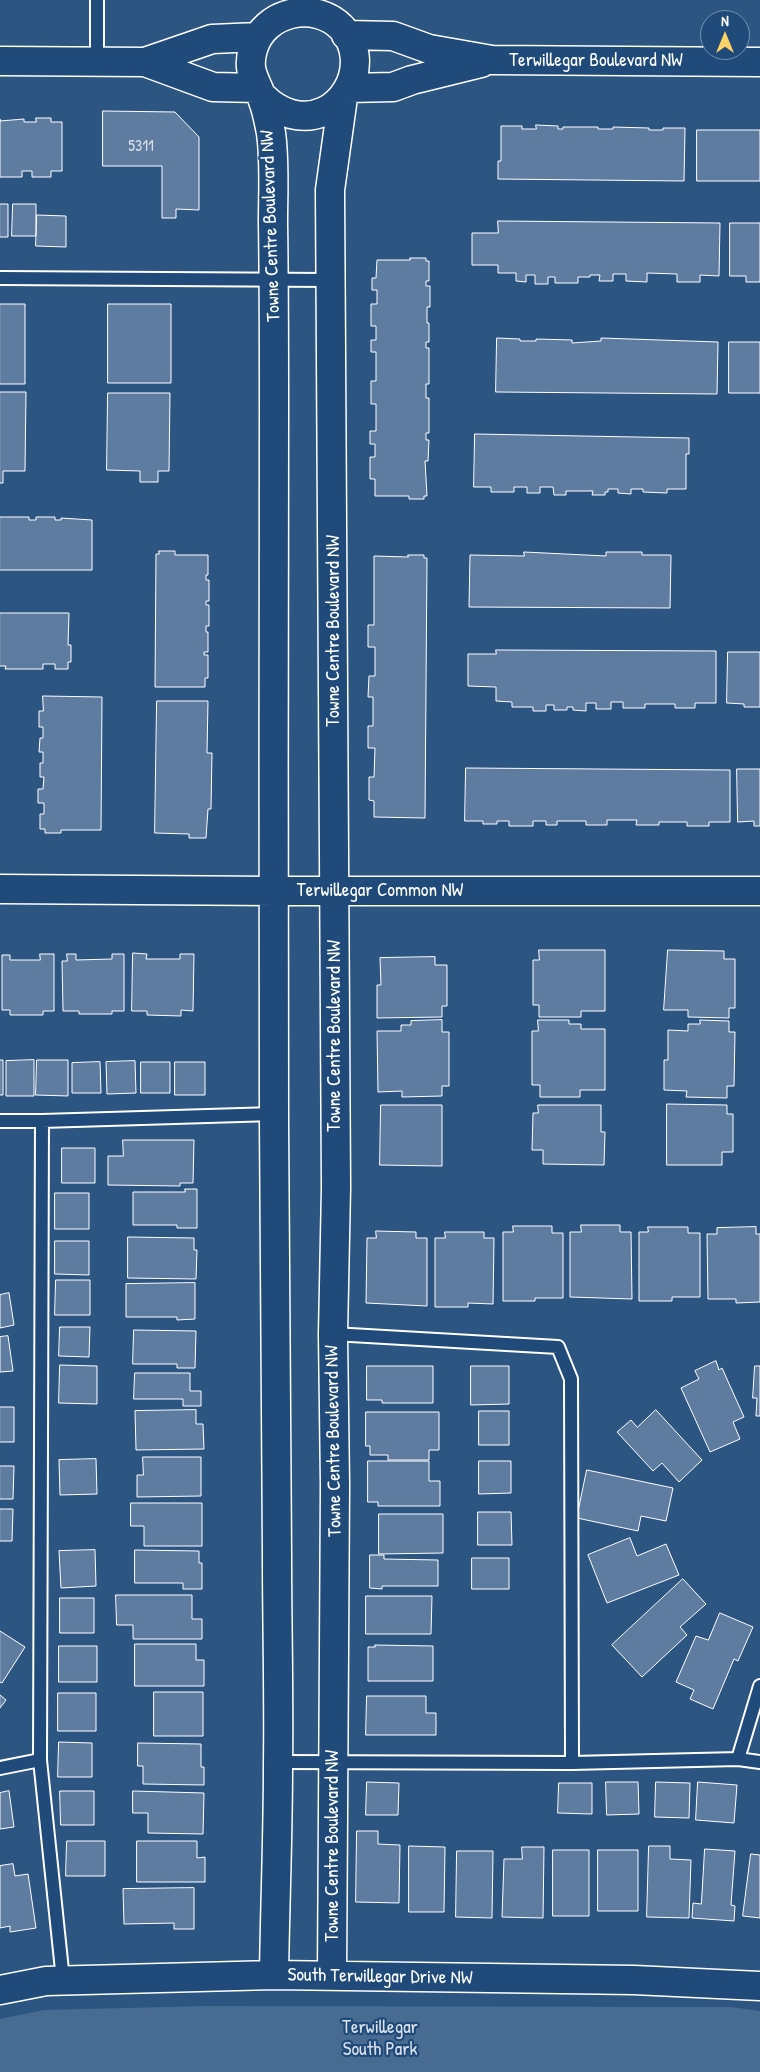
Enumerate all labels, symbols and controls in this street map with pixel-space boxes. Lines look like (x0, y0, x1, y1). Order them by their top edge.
north arrow (700, 10, 750, 60)
text: N (721, 11, 729, 30)
street label: Terwillegar Boulevard NW (509, 50, 683, 72)
street label: Towne Centre Boulevard NW (256, 130, 286, 322)
house number: 5311 (128, 137, 154, 157)
street label: Towne Centre Boulevard NW (323, 535, 345, 727)
street label: Terwillegar Common NW (297, 880, 463, 902)
street label: Towne Centre Boulevard NW (324, 940, 346, 1132)
street label: Towne Centre Boulevard NW (321, 1345, 347, 1537)
street label: Towne Centre Boulevard NW (322, 1750, 344, 1942)
street label: South Terwillegar Drive NW (287, 1964, 473, 1990)
park label: Terwillegar South Park (342, 2017, 418, 2061)

